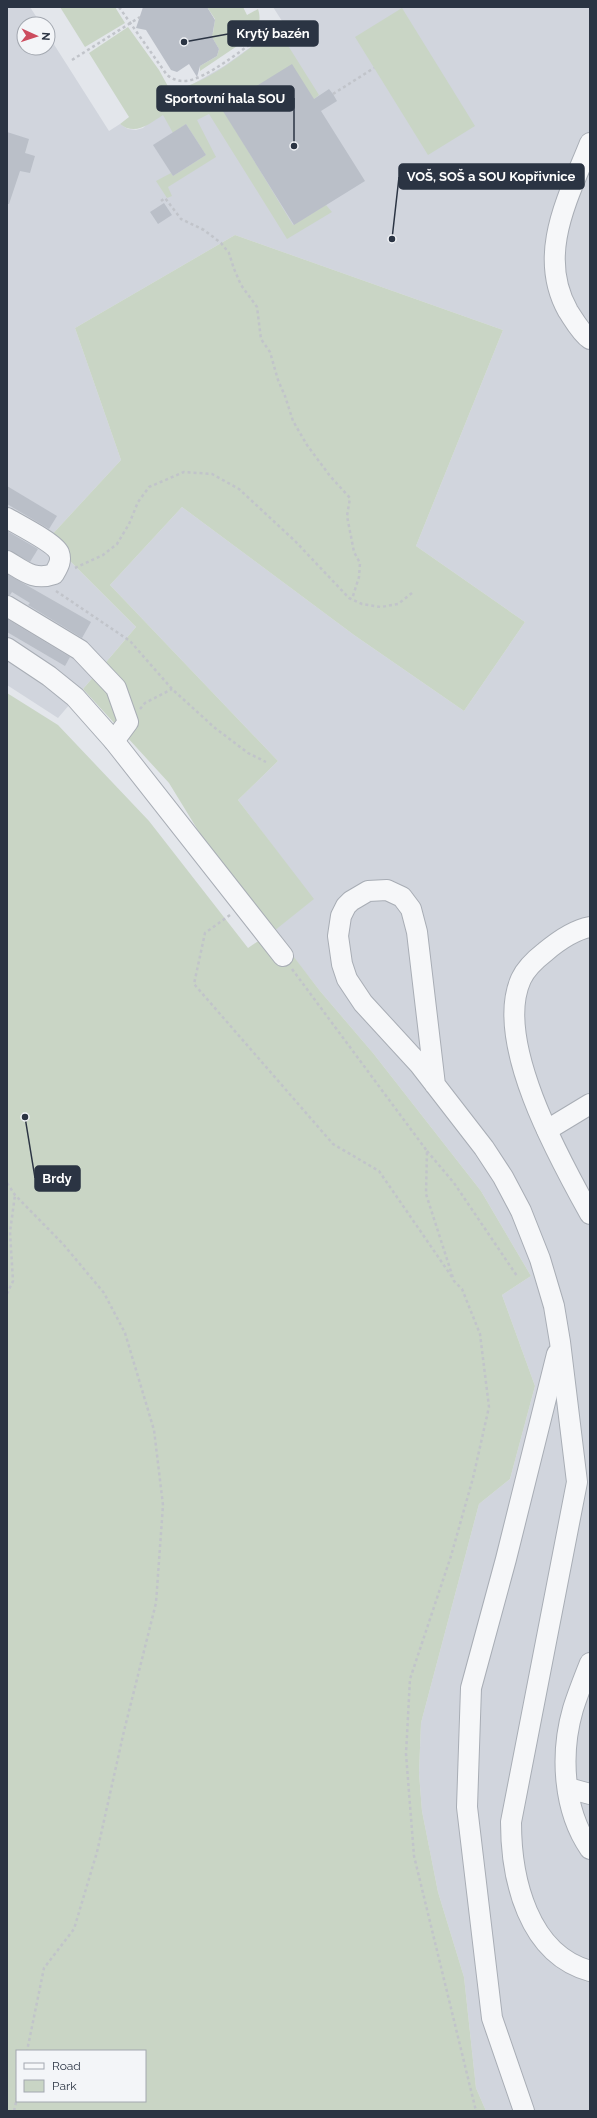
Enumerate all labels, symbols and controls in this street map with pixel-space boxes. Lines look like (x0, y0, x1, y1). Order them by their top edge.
north arrow (16, 16, 56, 56)
callout: Krytý bazén (228, 21, 318, 46)
text: Krytý bazén (236, 26, 310, 41)
text: N (39, 32, 52, 41)
callout: Sportovní hala SOU (157, 86, 294, 111)
text: Sportovní hala SOU (165, 91, 285, 106)
callout: VOŠ, SOŠ a SOU Kopřivnice (399, 164, 584, 189)
text: VOŠ, SOŠ a SOU Kopřivnice (407, 168, 575, 184)
callout: Brdy (35, 1166, 80, 1191)
text: Brdy (42, 1171, 72, 1186)
legend (16, 2050, 146, 2102)
text: Road (52, 2059, 81, 2073)
text: Park (52, 2079, 77, 2093)

